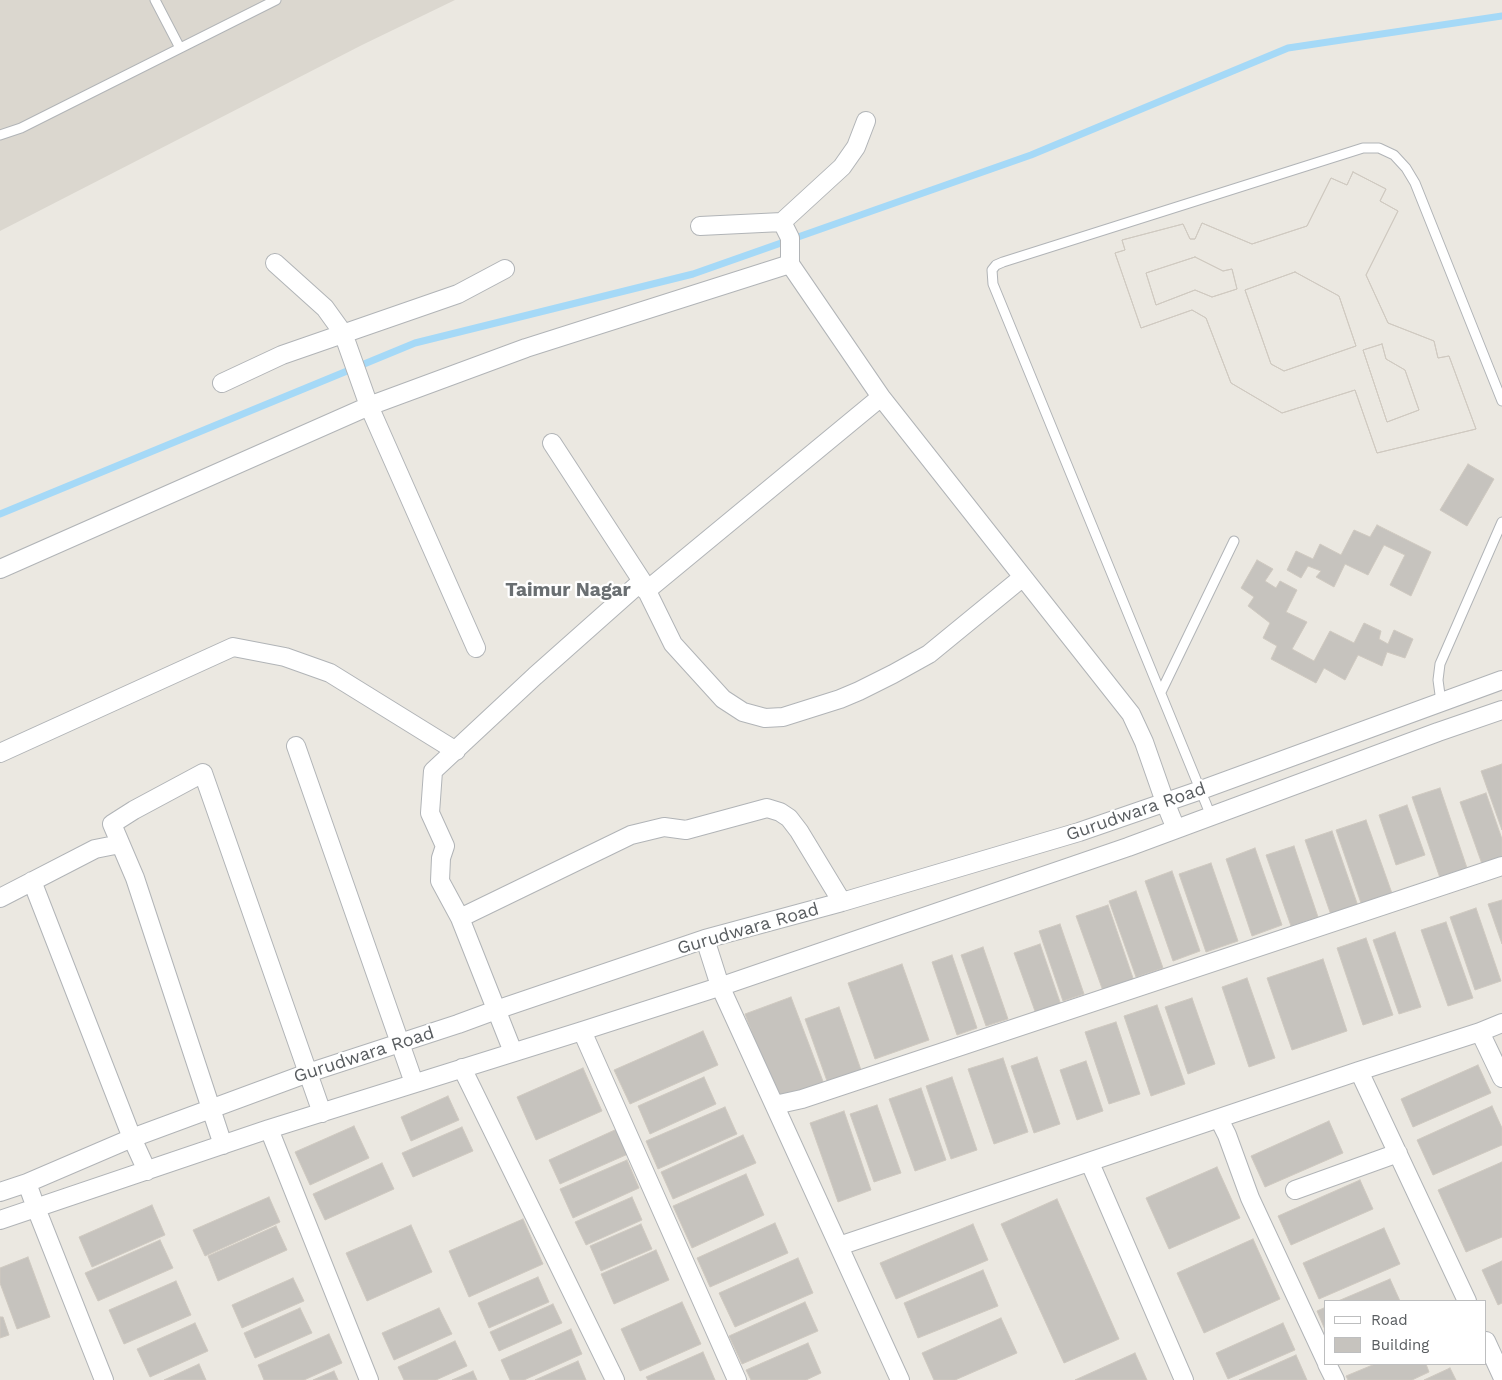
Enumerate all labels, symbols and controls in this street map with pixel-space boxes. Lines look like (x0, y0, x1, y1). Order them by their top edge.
district label: Taimur Nagar (505, 579, 631, 601)
street label: Gurudwara Road (1063, 778, 1209, 846)
street label: Gurudwara Road (675, 898, 821, 960)
street label: Gurudwara Road (291, 1022, 437, 1088)
legend (1324, 1300, 1487, 1365)
text: Road (1371, 1311, 1408, 1329)
text: Building (1371, 1336, 1429, 1354)

